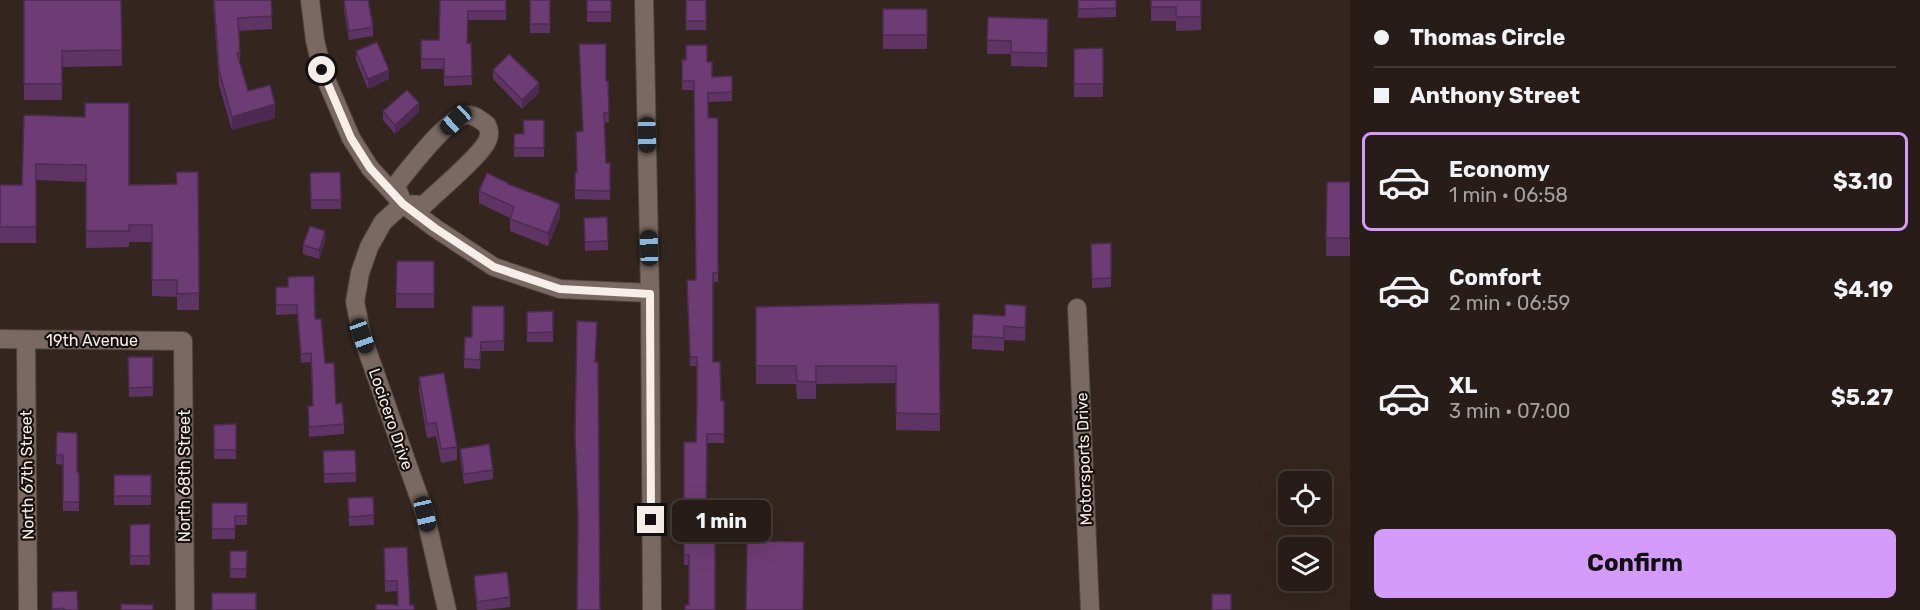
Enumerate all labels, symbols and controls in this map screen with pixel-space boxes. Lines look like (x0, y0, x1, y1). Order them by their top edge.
text: Thomas Circle (1410, 24, 1565, 51)
route start (308, 56, 335, 83)
text: Anthony Street (1410, 82, 1580, 109)
car (437, 101, 475, 139)
car (638, 117, 656, 153)
icon: car (1377, 155, 1431, 209)
text: Economy (1449, 156, 1550, 183)
text: $3.10 (1833, 168, 1893, 195)
text: 1 min · 06:58 (1449, 183, 1568, 207)
car (639, 230, 659, 266)
icon: car (1377, 263, 1431, 317)
text: Comfort (1449, 264, 1541, 291)
text: $4.19 (1834, 276, 1893, 303)
text: 2 min · 06:59 (1449, 291, 1570, 315)
car (347, 316, 377, 356)
street label: 19th Avenue (46, 331, 138, 350)
street label: Locicero Drive (365, 366, 417, 472)
icon: car (1377, 371, 1431, 425)
text: XL (1449, 372, 1477, 399)
text: $5.27 (1831, 384, 1893, 411)
street label: Motorsports Drive (1072, 392, 1096, 526)
text: 3 min · 07:00 (1449, 399, 1571, 423)
street label: North 67th Street (16, 410, 38, 540)
street label: North 68th Street (175, 410, 194, 542)
map controls (1278, 471, 1332, 591)
button: locate (1278, 471, 1332, 525)
car (412, 494, 438, 534)
callout: 1 min (672, 499, 771, 541)
route end (637, 506, 664, 533)
text: 1 min (696, 509, 747, 533)
button: Confirm (1374, 529, 1896, 598)
button: layers (1278, 537, 1332, 591)

